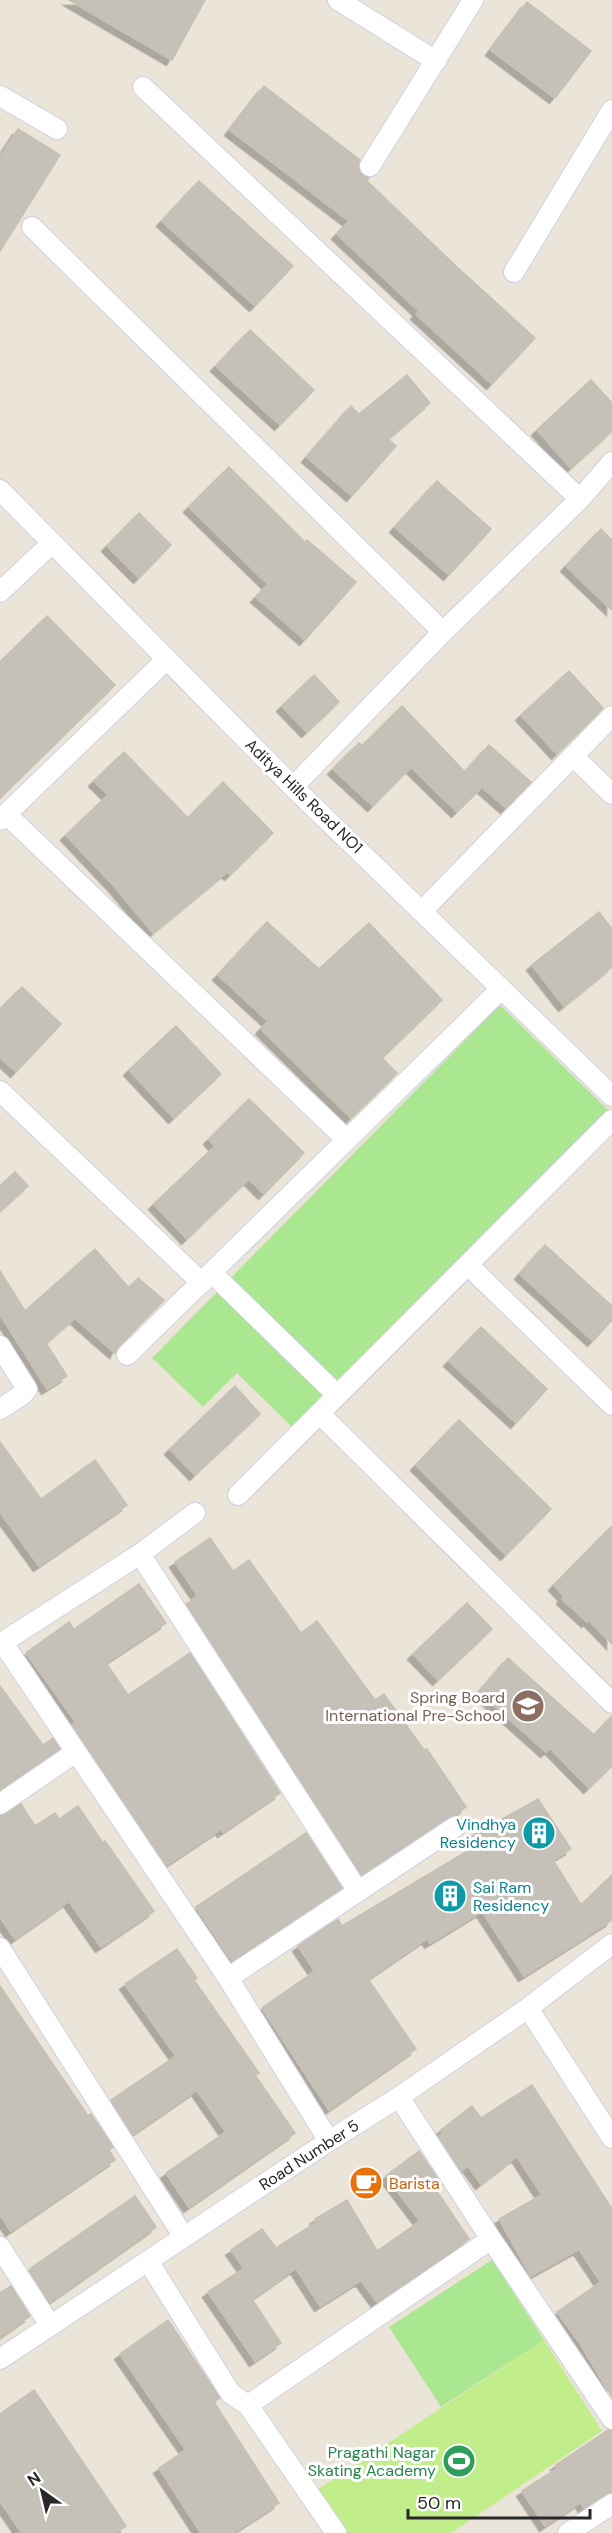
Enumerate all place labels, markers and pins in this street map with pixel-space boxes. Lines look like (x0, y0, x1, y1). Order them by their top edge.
place label: Spring Board International Pre-School (325, 1687, 505, 1726)
school or university icon: Spring Board International Pre-School (510, 1688, 546, 1724)
place label: Vindhya Residency (440, 1814, 516, 1853)
building icon: Vindhya Residency (521, 1815, 557, 1851)
place label: Sai Ram Residency (473, 1877, 549, 1916)
building icon: Sai Ram Residency (432, 1878, 468, 1914)
cafe icon: Barista (348, 2165, 384, 2201)
place label: Barista (389, 2173, 440, 2194)
place label: Pragathi Nagar Skating Academy (308, 2442, 436, 2481)
sports icon: Pragathi Nagar Skating Academy (441, 2443, 477, 2479)

